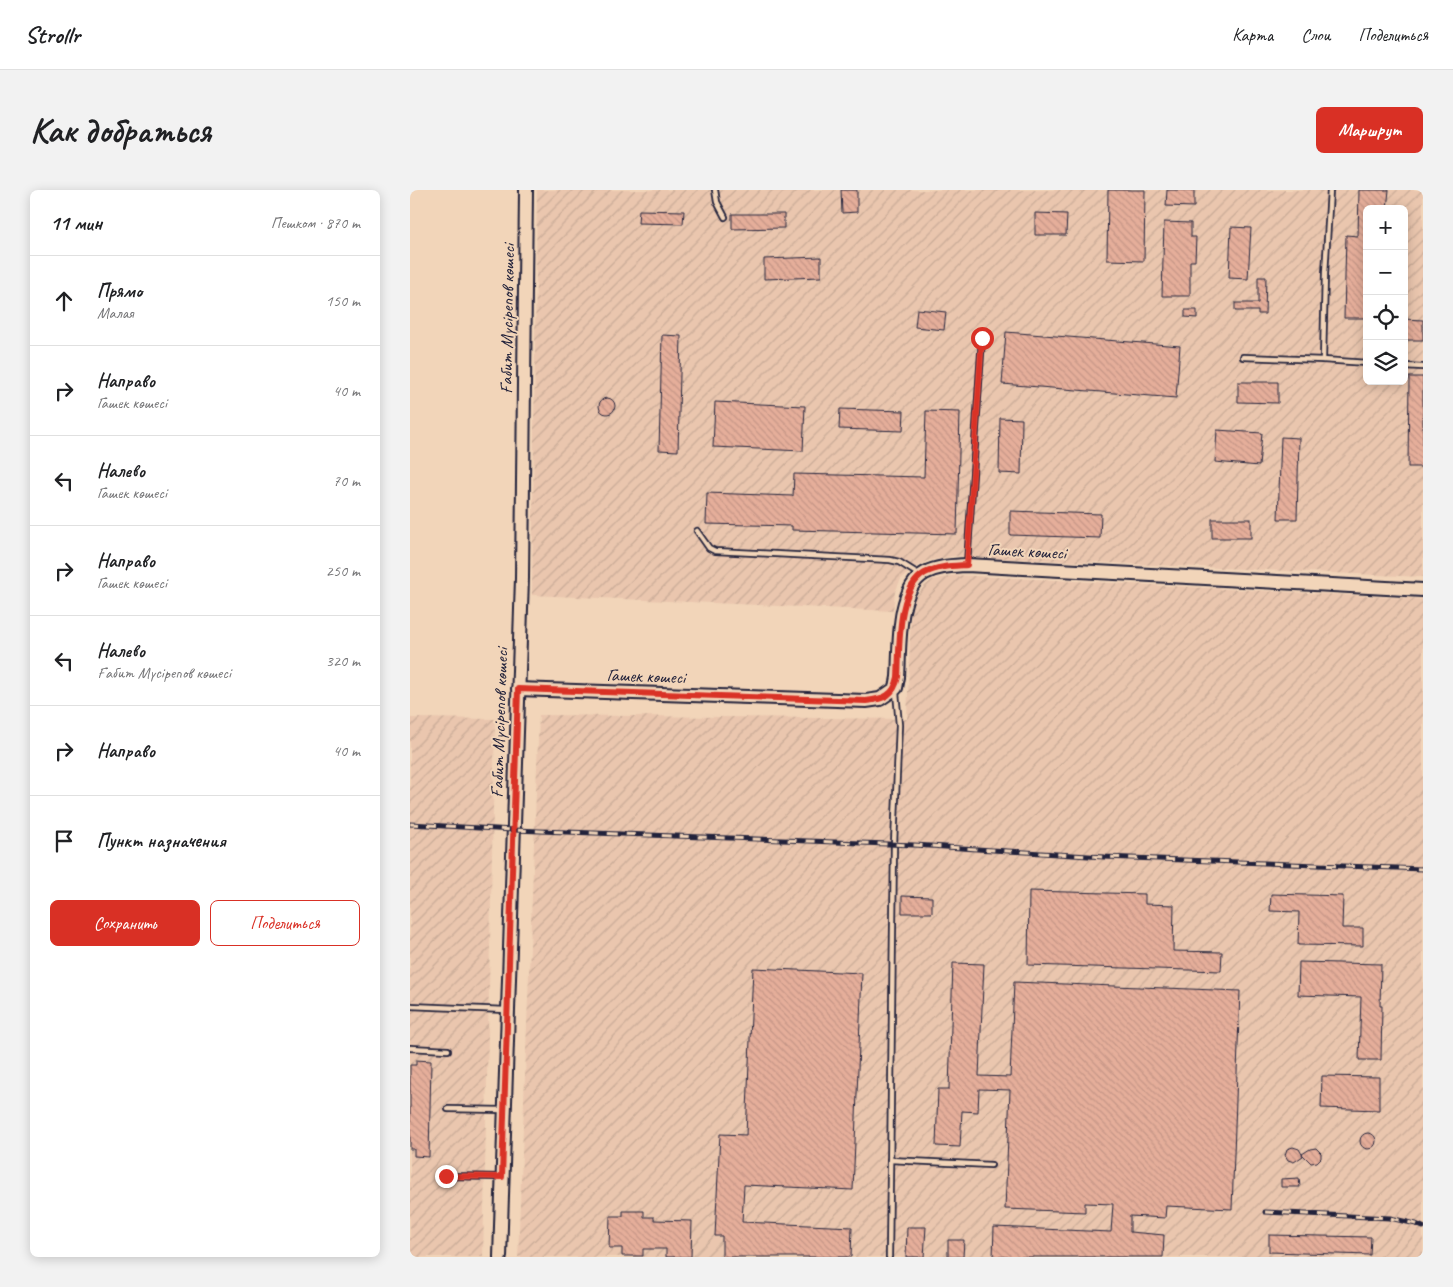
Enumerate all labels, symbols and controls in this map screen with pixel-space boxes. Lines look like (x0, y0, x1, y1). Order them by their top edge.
text: Strollr (25, 20, 80, 50)
text: Карта (1232, 24, 1273, 46)
text: Слои (1301, 24, 1330, 46)
text: Поделиться (1358, 24, 1428, 46)
button: Маршрут (1316, 107, 1423, 153)
text: Как добраться (30, 108, 211, 153)
map controls (1363, 205, 1408, 385)
button: + (1363, 205, 1408, 250)
text: 11 мин (50, 210, 102, 236)
text: Пешком · 870 m (271, 213, 360, 233)
street label: Ғабит Мүсірепов көшесі (495, 241, 519, 395)
button: − (1363, 250, 1408, 295)
text: Прямо (97, 279, 142, 303)
icon: ahead (50, 287, 78, 315)
text: 150 m (326, 291, 360, 311)
button: locate (1363, 295, 1408, 340)
text: Малая (97, 303, 134, 323)
route start (971, 327, 994, 350)
button: layers (1363, 340, 1408, 385)
text: Направо (97, 369, 155, 393)
icon: right (50, 377, 78, 405)
text: 40 m (333, 381, 360, 401)
text: Гашек көшесі (97, 393, 167, 413)
text: Налево (97, 459, 145, 483)
icon: left (50, 467, 78, 495)
text: 70 m (333, 471, 360, 491)
text: Гашек көшесі (97, 483, 167, 503)
street label: Гашек көшесі (987, 538, 1069, 564)
text: Направо (97, 549, 155, 573)
icon: right (50, 557, 78, 585)
text: 250 m (326, 561, 360, 581)
text: Гашек көшесі (97, 573, 167, 593)
text: Налево (97, 639, 145, 663)
street label: Ғабит Мүсірепов көшесі (485, 645, 513, 799)
icon: left (50, 647, 78, 675)
text: 320 m (326, 651, 360, 671)
text: Ғабит Мүсірепов көшесі (97, 663, 231, 683)
street label: Гашек көшесі (606, 664, 688, 688)
icon: right (50, 737, 78, 765)
text: Направо (97, 739, 155, 763)
text: 40 m (333, 741, 360, 761)
icon: arrive (50, 827, 78, 855)
text: Пункт назначения (97, 829, 226, 853)
button: Сохранить (50, 900, 200, 946)
button: Поделиться (210, 900, 360, 946)
route end (435, 1165, 458, 1188)

